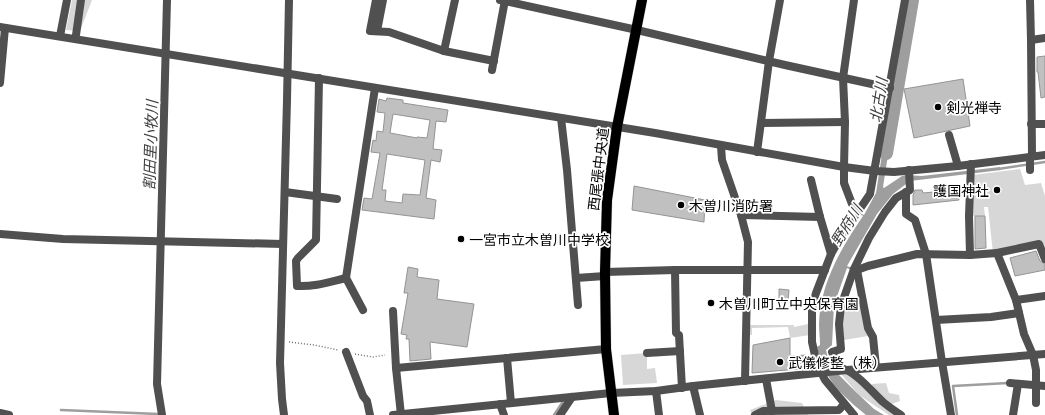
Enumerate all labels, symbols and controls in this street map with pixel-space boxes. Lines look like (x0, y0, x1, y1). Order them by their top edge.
water label: 北古川 (866, 74, 891, 124)
water label: 割田里小牧川 (139, 98, 161, 190)
place label: 剣光禅寺 (946, 99, 1002, 116)
marker: 剣光禅寺 (933, 102, 943, 112)
street label: 西尾張中央道 (584, 126, 612, 212)
place label: 護国神社 (933, 182, 989, 199)
marker: 護国神社 (992, 185, 1002, 195)
place label: 木曽川消防署 (689, 197, 773, 214)
water label: 野府川 (826, 199, 867, 249)
marker: 木曽川消防署 (676, 200, 686, 210)
place label: 一宮市立木曽川中学校 (469, 231, 609, 248)
marker: 一宮市立木曽川中学校 (456, 234, 466, 244)
place label: 木曽川町立中央保育園 (719, 295, 859, 312)
marker: 木曽川町立中央保育園 (706, 298, 716, 308)
place label: 武儀修整（株） (788, 354, 886, 371)
marker: 武儀修整（株） (775, 357, 785, 367)

